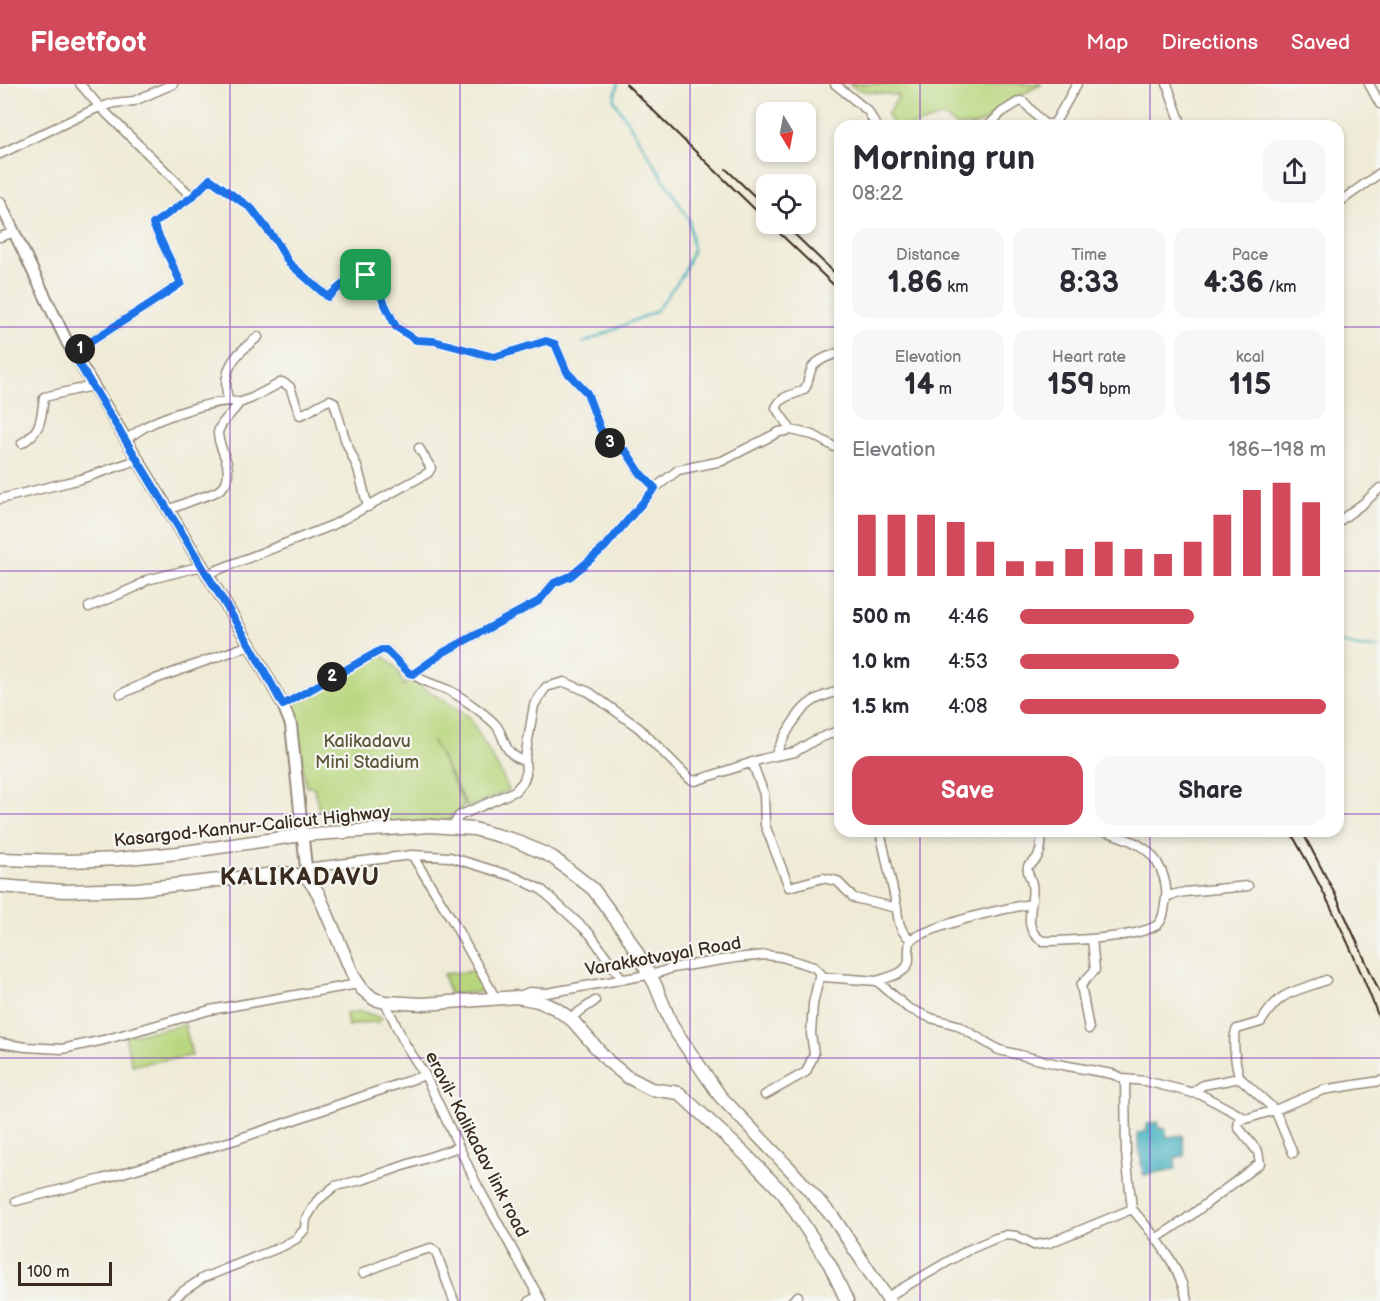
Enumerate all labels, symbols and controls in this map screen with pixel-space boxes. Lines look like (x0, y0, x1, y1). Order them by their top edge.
text: Fleetfoot (30, 26, 146, 59)
text: Map (1086, 30, 1129, 55)
text: Directions (1162, 30, 1258, 55)
text: Saved (1291, 30, 1350, 55)
north arrow (756, 102, 816, 162)
map controls (756, 102, 816, 234)
text: Morning run (852, 139, 1035, 179)
button: share (1263, 140, 1326, 203)
button: locate (756, 174, 816, 234)
text: 08:22 (852, 182, 903, 206)
text: Distance (896, 246, 960, 265)
text: Time (1071, 246, 1107, 265)
text: Pace (1232, 246, 1268, 265)
pin (340, 249, 391, 300)
icon: arrive (349, 258, 382, 291)
text: 1.86 (888, 265, 943, 301)
text: 8:33 (1059, 265, 1119, 301)
text: 4:36 (1203, 265, 1264, 301)
text: km (943, 278, 968, 297)
text: /km (1264, 278, 1297, 297)
pin: 1 (65, 334, 95, 364)
text: 1 (77, 339, 83, 358)
text: Elevation (895, 348, 961, 367)
text: Heart rate (1052, 348, 1126, 367)
text: kcal (1236, 348, 1264, 367)
text: 14 (904, 367, 934, 403)
text: 159 (1047, 367, 1095, 403)
text: 115 (1229, 367, 1271, 403)
text: m (934, 380, 952, 399)
text: bpm (1095, 380, 1131, 399)
pin: 3 (595, 428, 625, 458)
text: 3 (605, 433, 615, 452)
text: Elevation (852, 438, 935, 462)
text: 186–198 m (1228, 438, 1326, 462)
text: 500 m (852, 605, 911, 629)
text: 4:46 (948, 605, 989, 629)
text: 1.0 km (852, 650, 910, 674)
text: 4:53 (948, 650, 988, 674)
pin: 2 (317, 662, 347, 692)
text: 2 (327, 667, 337, 686)
text: 1.5 km (852, 695, 909, 719)
text: 4:08 (948, 695, 988, 719)
park label: Kalikadavu Mini Stadium (315, 731, 419, 773)
button: Save (852, 756, 1083, 825)
button: Share (1095, 756, 1326, 825)
street label: Kasargod-Kannur-Calicut Highway (113, 801, 392, 851)
district label: KALIKADAVU (220, 863, 380, 892)
street label: Varakkotvayal Road (583, 932, 743, 981)
street label: eravil- Kalikadav link road (420, 1048, 533, 1241)
scale bar (18, 1259, 112, 1286)
text: 100 m (27, 1263, 70, 1282)

